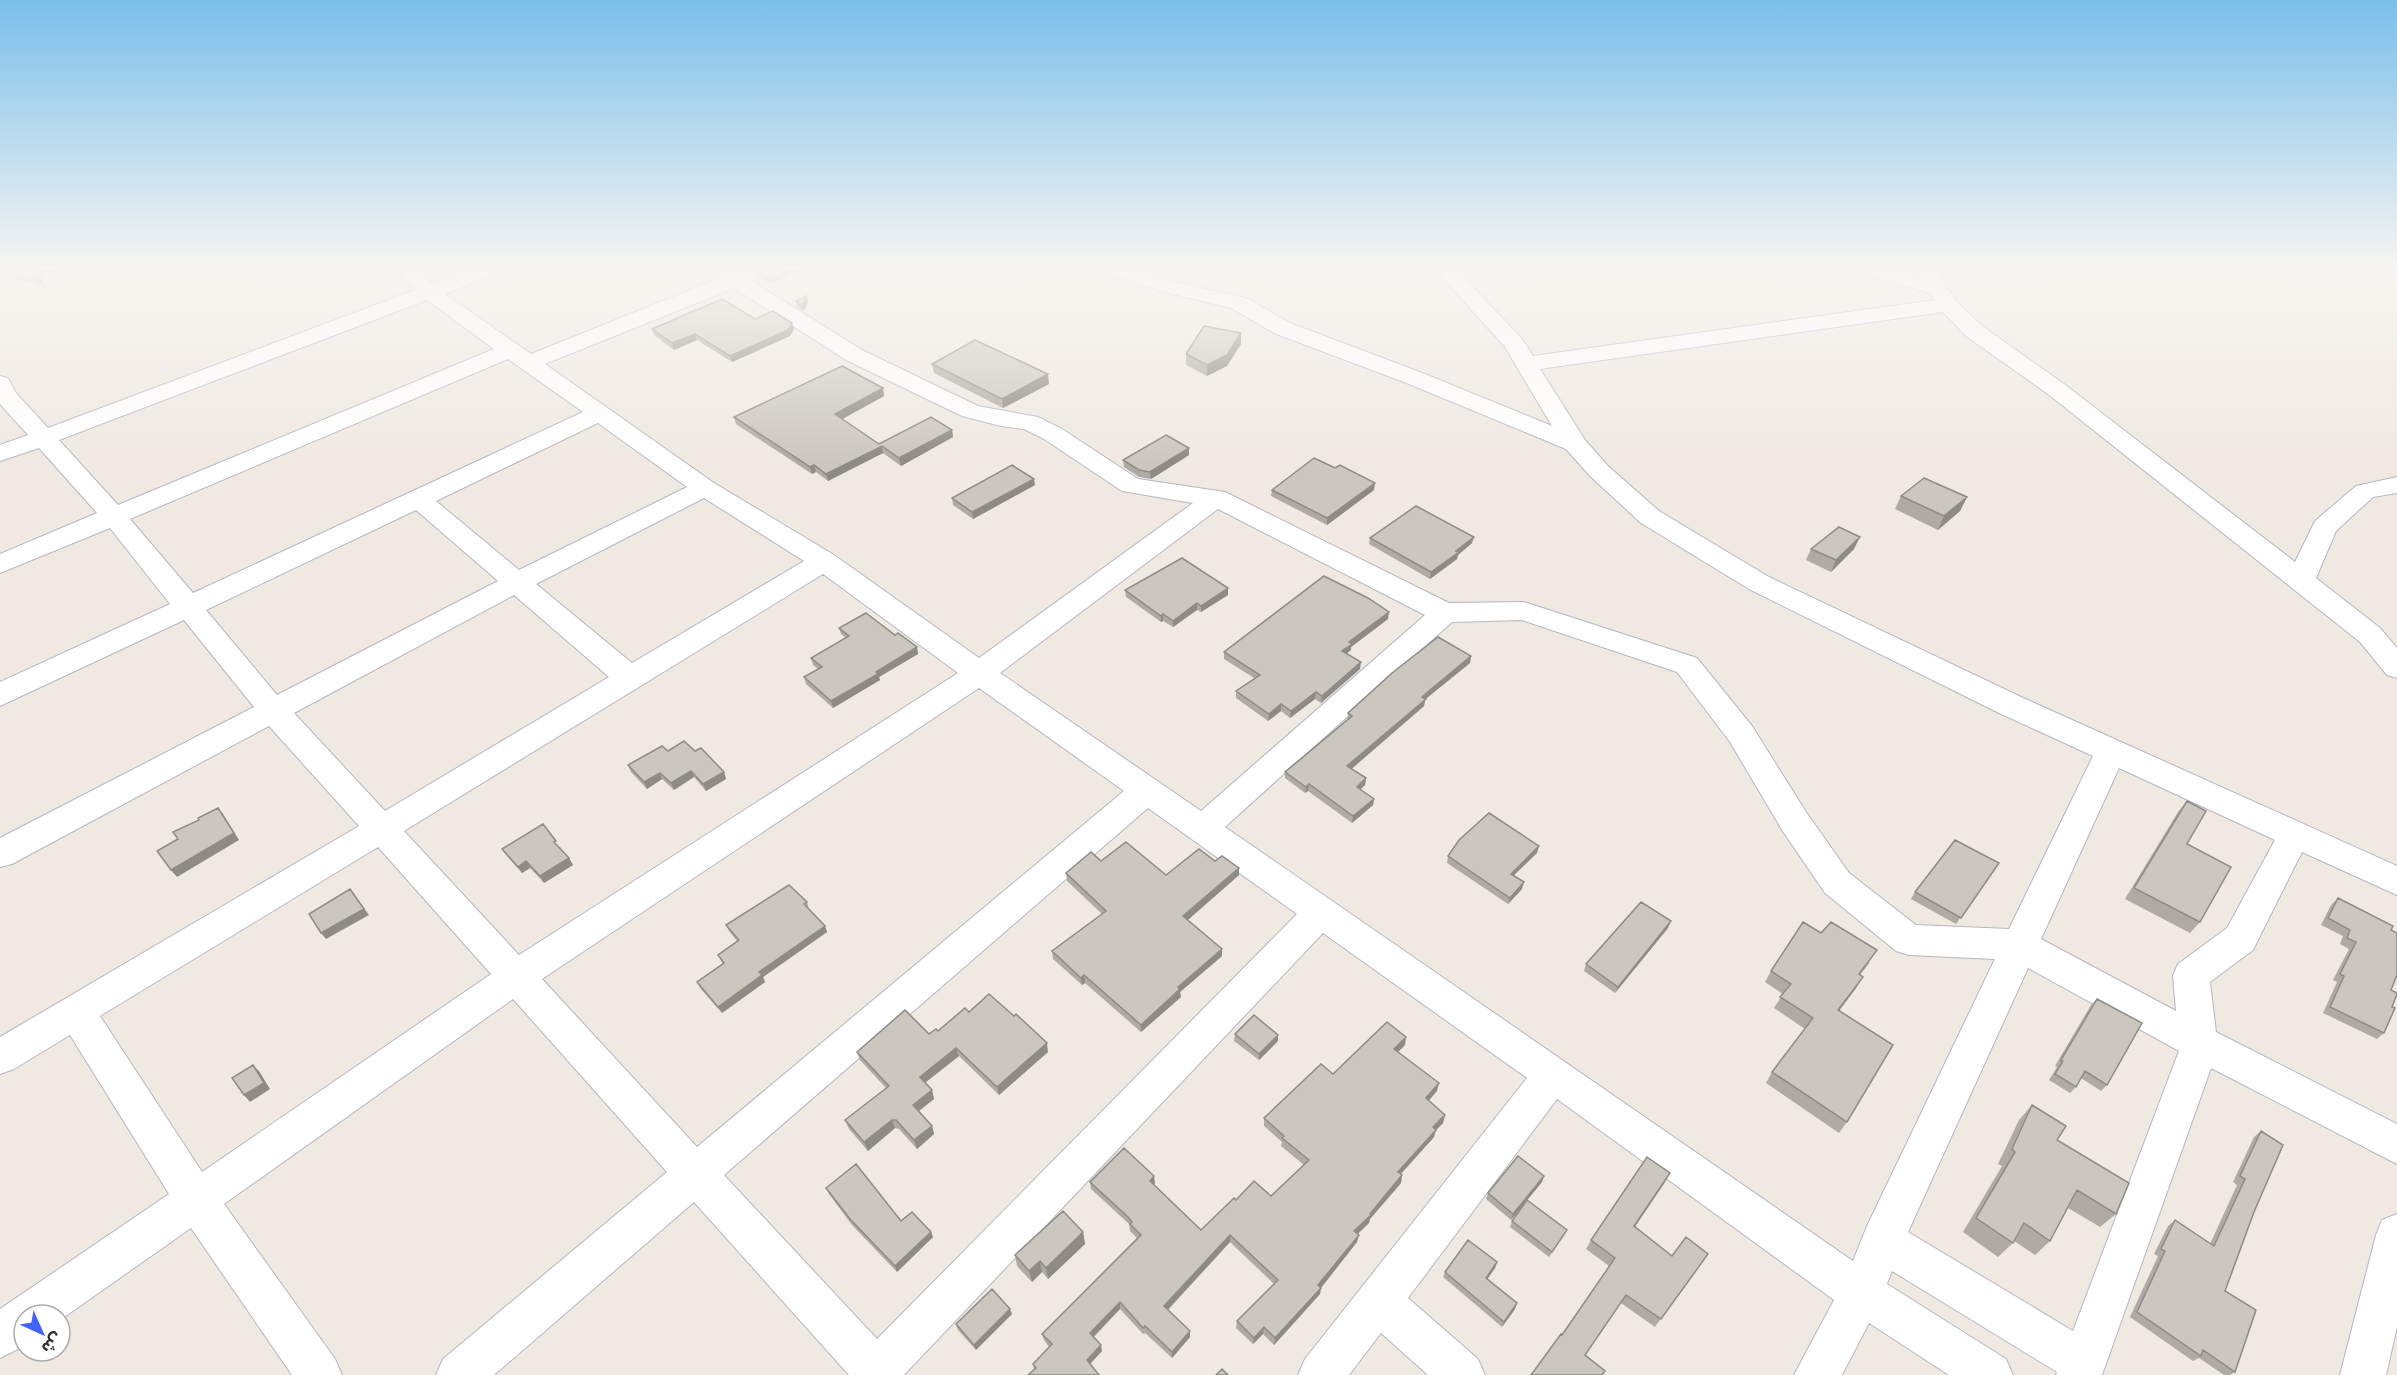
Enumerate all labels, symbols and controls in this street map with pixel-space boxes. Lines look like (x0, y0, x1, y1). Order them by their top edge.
north arrow (12, 1303, 72, 1363)
text: ش (37, 1328, 68, 1359)

